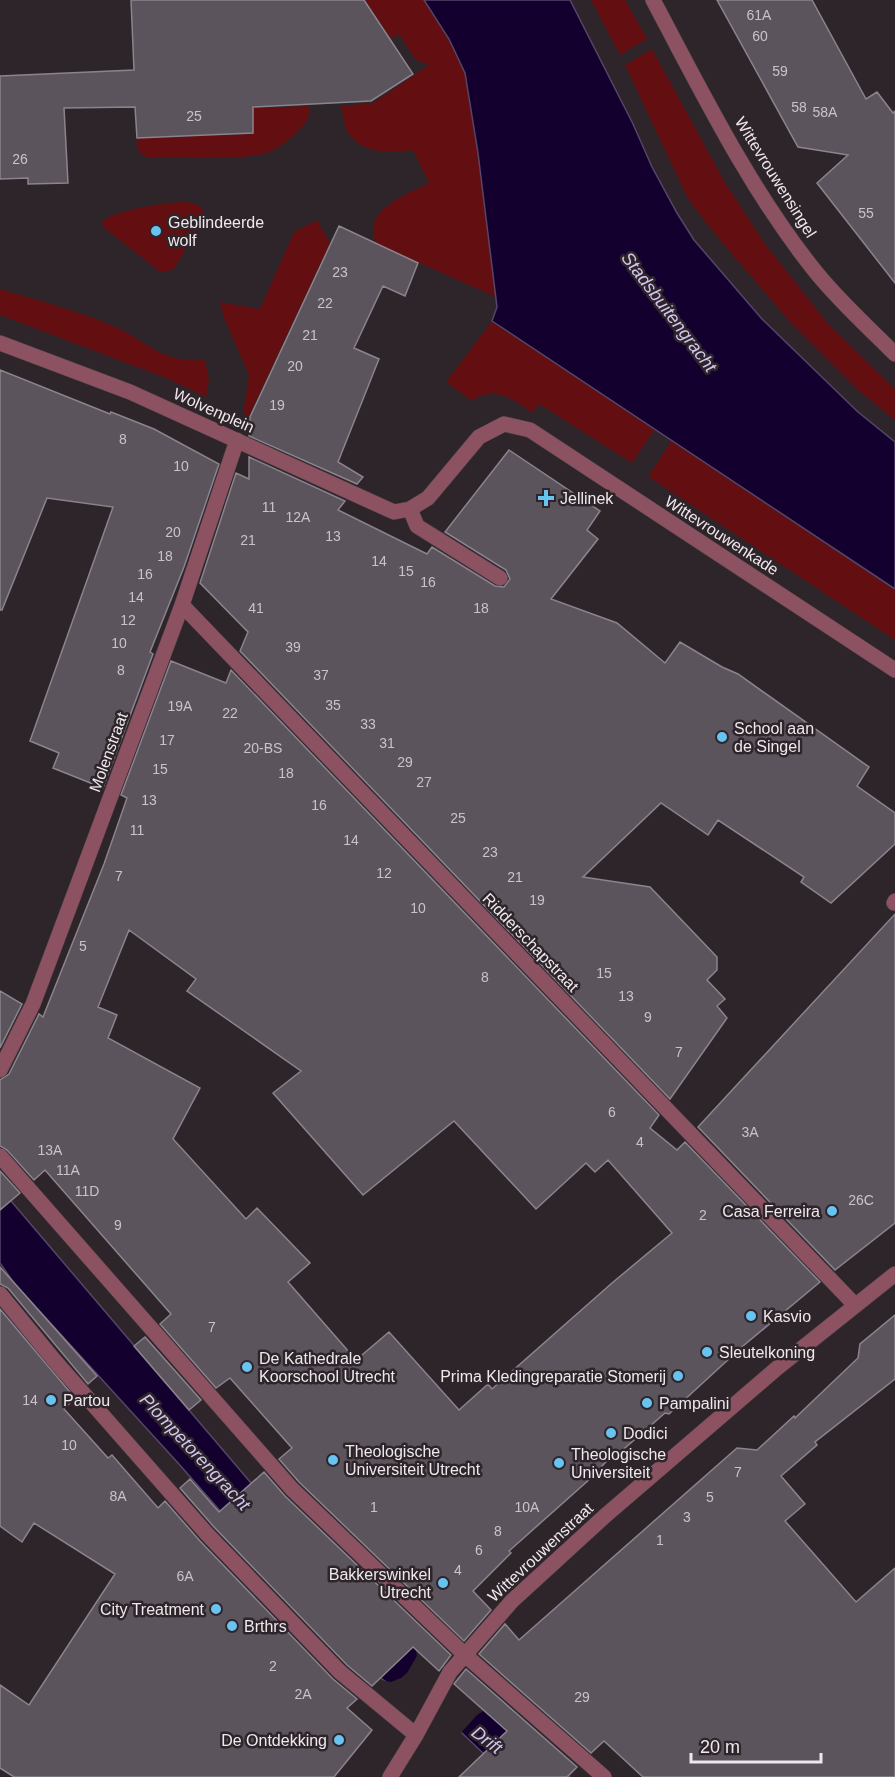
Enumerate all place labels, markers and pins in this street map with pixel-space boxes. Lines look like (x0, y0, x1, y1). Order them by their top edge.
place label: Geblindeerde wolf (167, 214, 264, 249)
marker: Geblindeerde wolf (149, 224, 163, 238)
marker: Jellinek (537, 489, 555, 507)
place label: Jellinek (560, 490, 614, 507)
place label: School aan de Singel (734, 720, 814, 755)
marker: School aan de Singel (715, 730, 729, 744)
place label: Casa Ferreira (722, 1203, 820, 1220)
marker: Casa Ferreira (825, 1204, 839, 1218)
place label: Kasvio (763, 1308, 811, 1325)
marker: Kasvio (744, 1309, 758, 1323)
place label: Sleutelkoning (719, 1344, 815, 1361)
marker: Sleutelkoning (700, 1345, 714, 1359)
place label: De Kathedrale Koorschool Utrecht (259, 1350, 396, 1385)
marker: De Kathedrale Koorschool Utrecht (240, 1360, 254, 1374)
place label: Prima Kledingreparatie Stomerij (440, 1368, 666, 1385)
marker: Prima Kledingreparatie Stomerij (671, 1369, 685, 1383)
place label: Partou (63, 1392, 110, 1409)
marker: Partou (44, 1393, 58, 1407)
place label: Pampalini (659, 1395, 729, 1412)
marker: Pampalini (640, 1396, 654, 1410)
place label: Dodici (623, 1425, 667, 1442)
marker: Dodici (604, 1426, 618, 1440)
place label: Theologische Universiteit Utrecht (345, 1443, 481, 1478)
place label: Theologische Universiteit (571, 1446, 666, 1481)
marker: Theologische Universiteit Utrecht (326, 1453, 340, 1467)
marker: Theologische Universiteit (552, 1456, 566, 1470)
place label: Bakkerswinkel Utrecht (329, 1566, 432, 1601)
marker: Bakkerswinkel Utrecht (436, 1576, 450, 1590)
place label: City Treatment (100, 1601, 205, 1618)
marker: City Treatment (209, 1602, 223, 1616)
place label: Brthrs (244, 1618, 287, 1635)
marker: Brthrs (225, 1619, 239, 1633)
place label: De Ontdekking (221, 1732, 327, 1749)
marker: De Ontdekking (332, 1733, 346, 1747)

